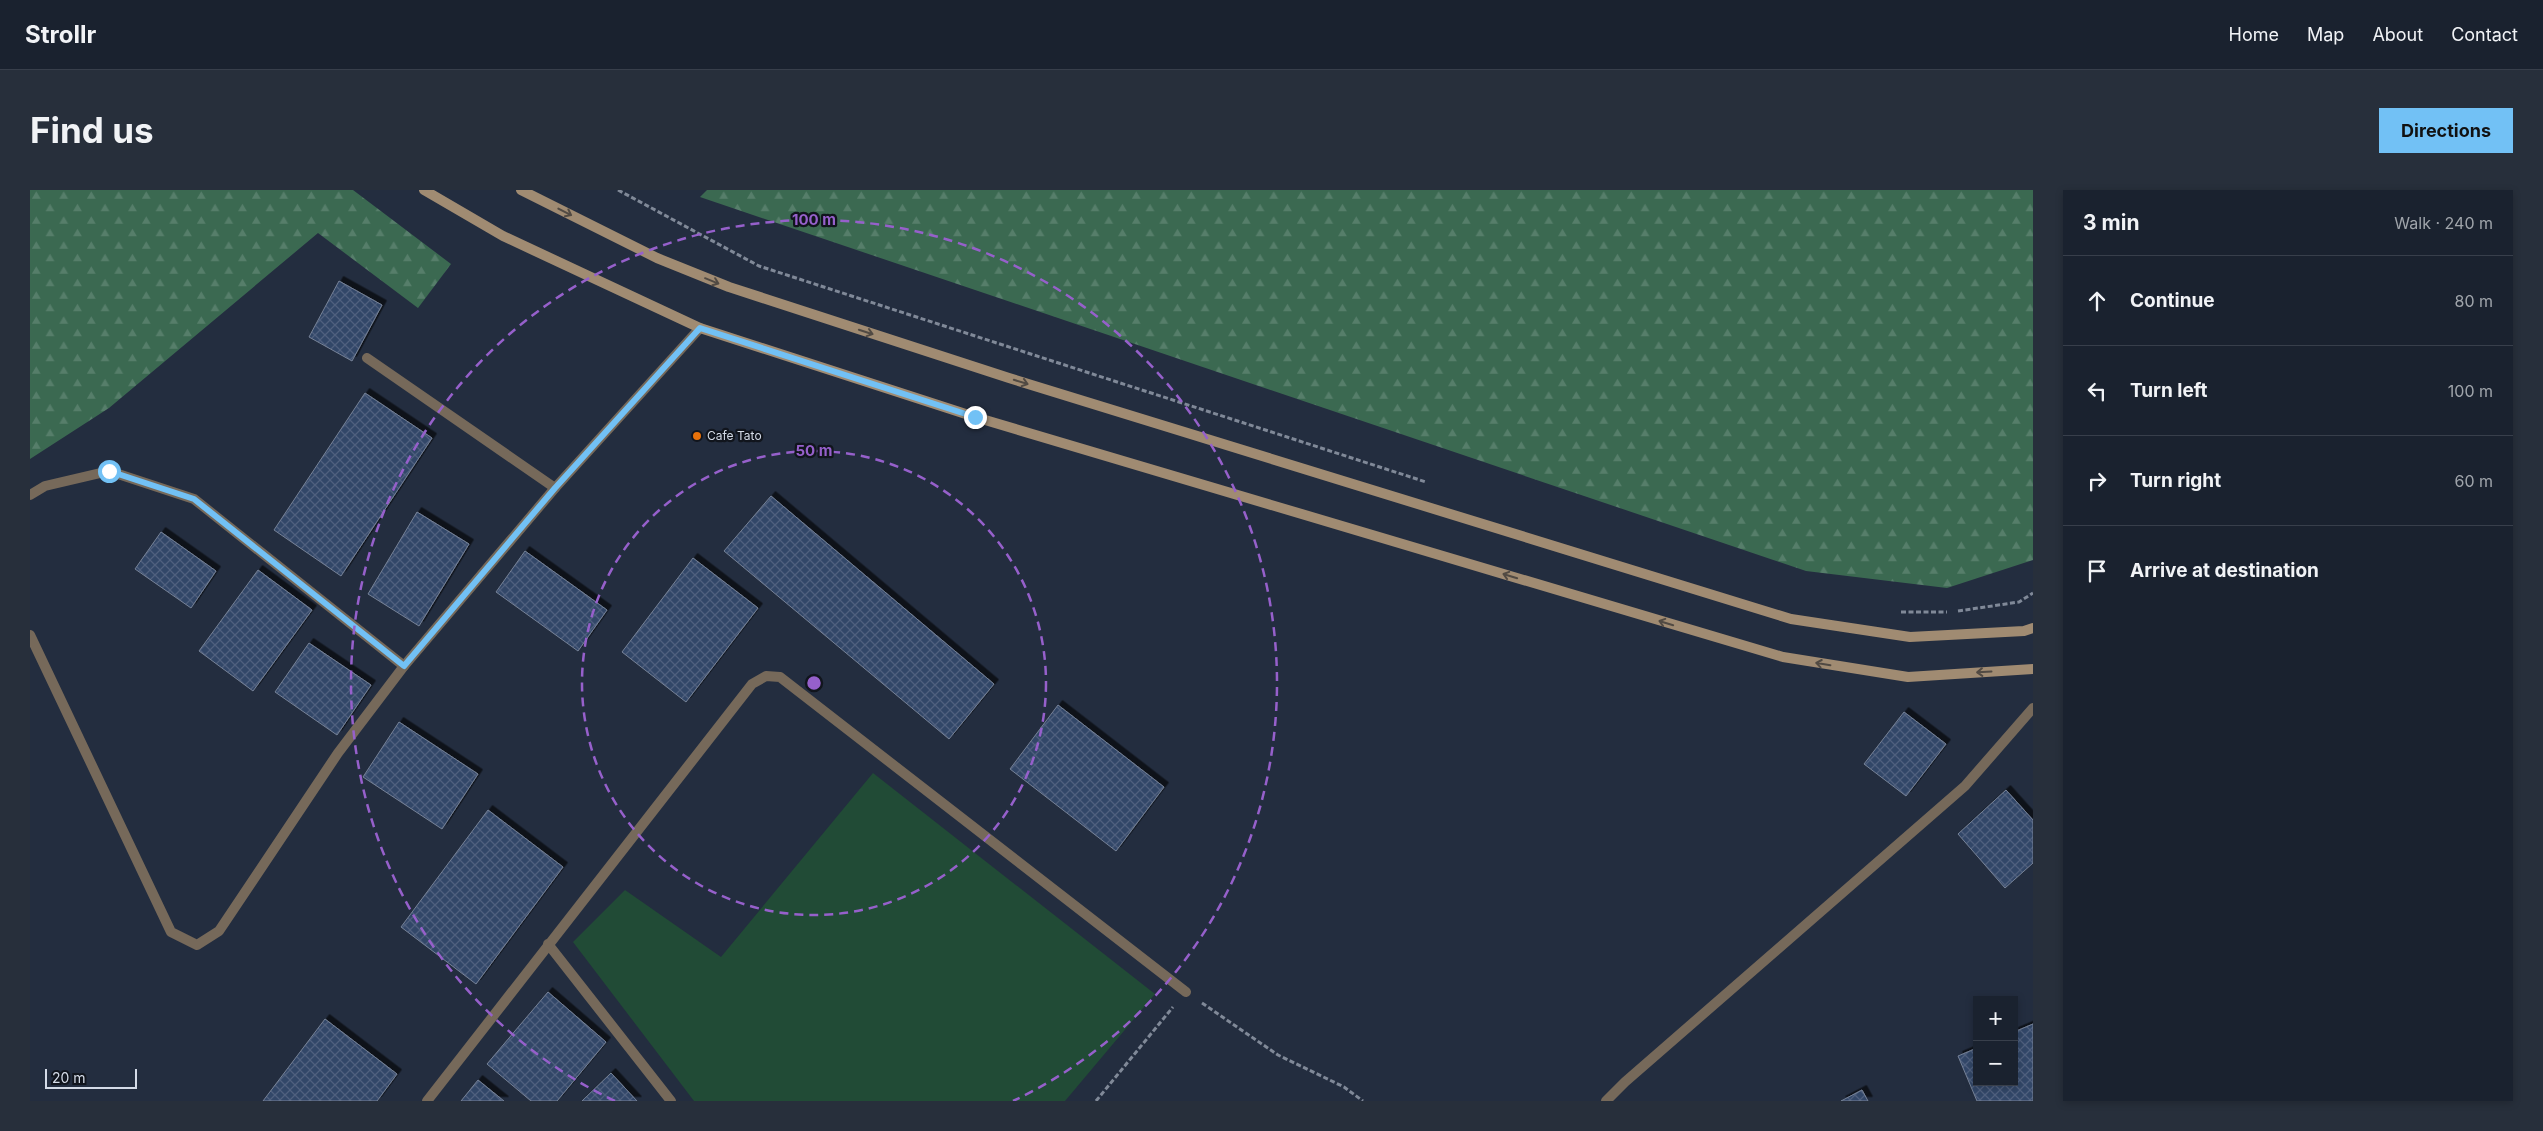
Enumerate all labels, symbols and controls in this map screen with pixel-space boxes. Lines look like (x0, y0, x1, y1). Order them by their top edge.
text: Strollr (25, 20, 96, 49)
text: Home (2229, 24, 2279, 45)
text: Map (2307, 24, 2344, 45)
text: About (2372, 24, 2423, 45)
text: Contact (2451, 24, 2518, 45)
button: Directions (2379, 108, 2513, 153)
text: Find us (30, 109, 154, 151)
one-way arrow (557, 208, 572, 217)
text: 100 m (792, 210, 836, 229)
text: 3 min (2083, 210, 2139, 235)
text: Walk · 240 m (2394, 213, 2493, 233)
one-way arrow (704, 276, 719, 286)
icon: ahead (2083, 287, 2111, 315)
text: Continue (2130, 289, 2215, 312)
text: 80 m (2454, 291, 2493, 311)
one-way arrow (858, 328, 874, 337)
one-way arrow (1013, 377, 1029, 387)
icon: left (2083, 377, 2111, 405)
text: Turn left (2130, 379, 2208, 402)
text: 100 m (2448, 381, 2493, 401)
route end (964, 406, 987, 429)
place label: Cafe Tato (707, 428, 762, 443)
marker: Cafe Tato (691, 430, 703, 442)
text: 50 m (796, 441, 832, 460)
route start (98, 460, 121, 483)
icon: right (2083, 467, 2111, 495)
text: Turn right (2130, 469, 2221, 492)
text: 60 m (2454, 471, 2493, 491)
icon: arrive (2083, 557, 2111, 585)
text: Arrive at destination (2130, 559, 2319, 582)
one-way arrow (1503, 571, 1519, 581)
one-way arrow (1658, 617, 1674, 627)
one-way arrow (1815, 658, 1831, 668)
one-way arrow (1977, 668, 1993, 677)
centre of rings (805, 674, 823, 692)
map controls (1973, 996, 2018, 1086)
button: + (1973, 996, 2018, 1041)
button: − (1973, 1041, 2018, 1086)
scale bar (45, 1066, 138, 1089)
text: 20 m (52, 1069, 86, 1086)

